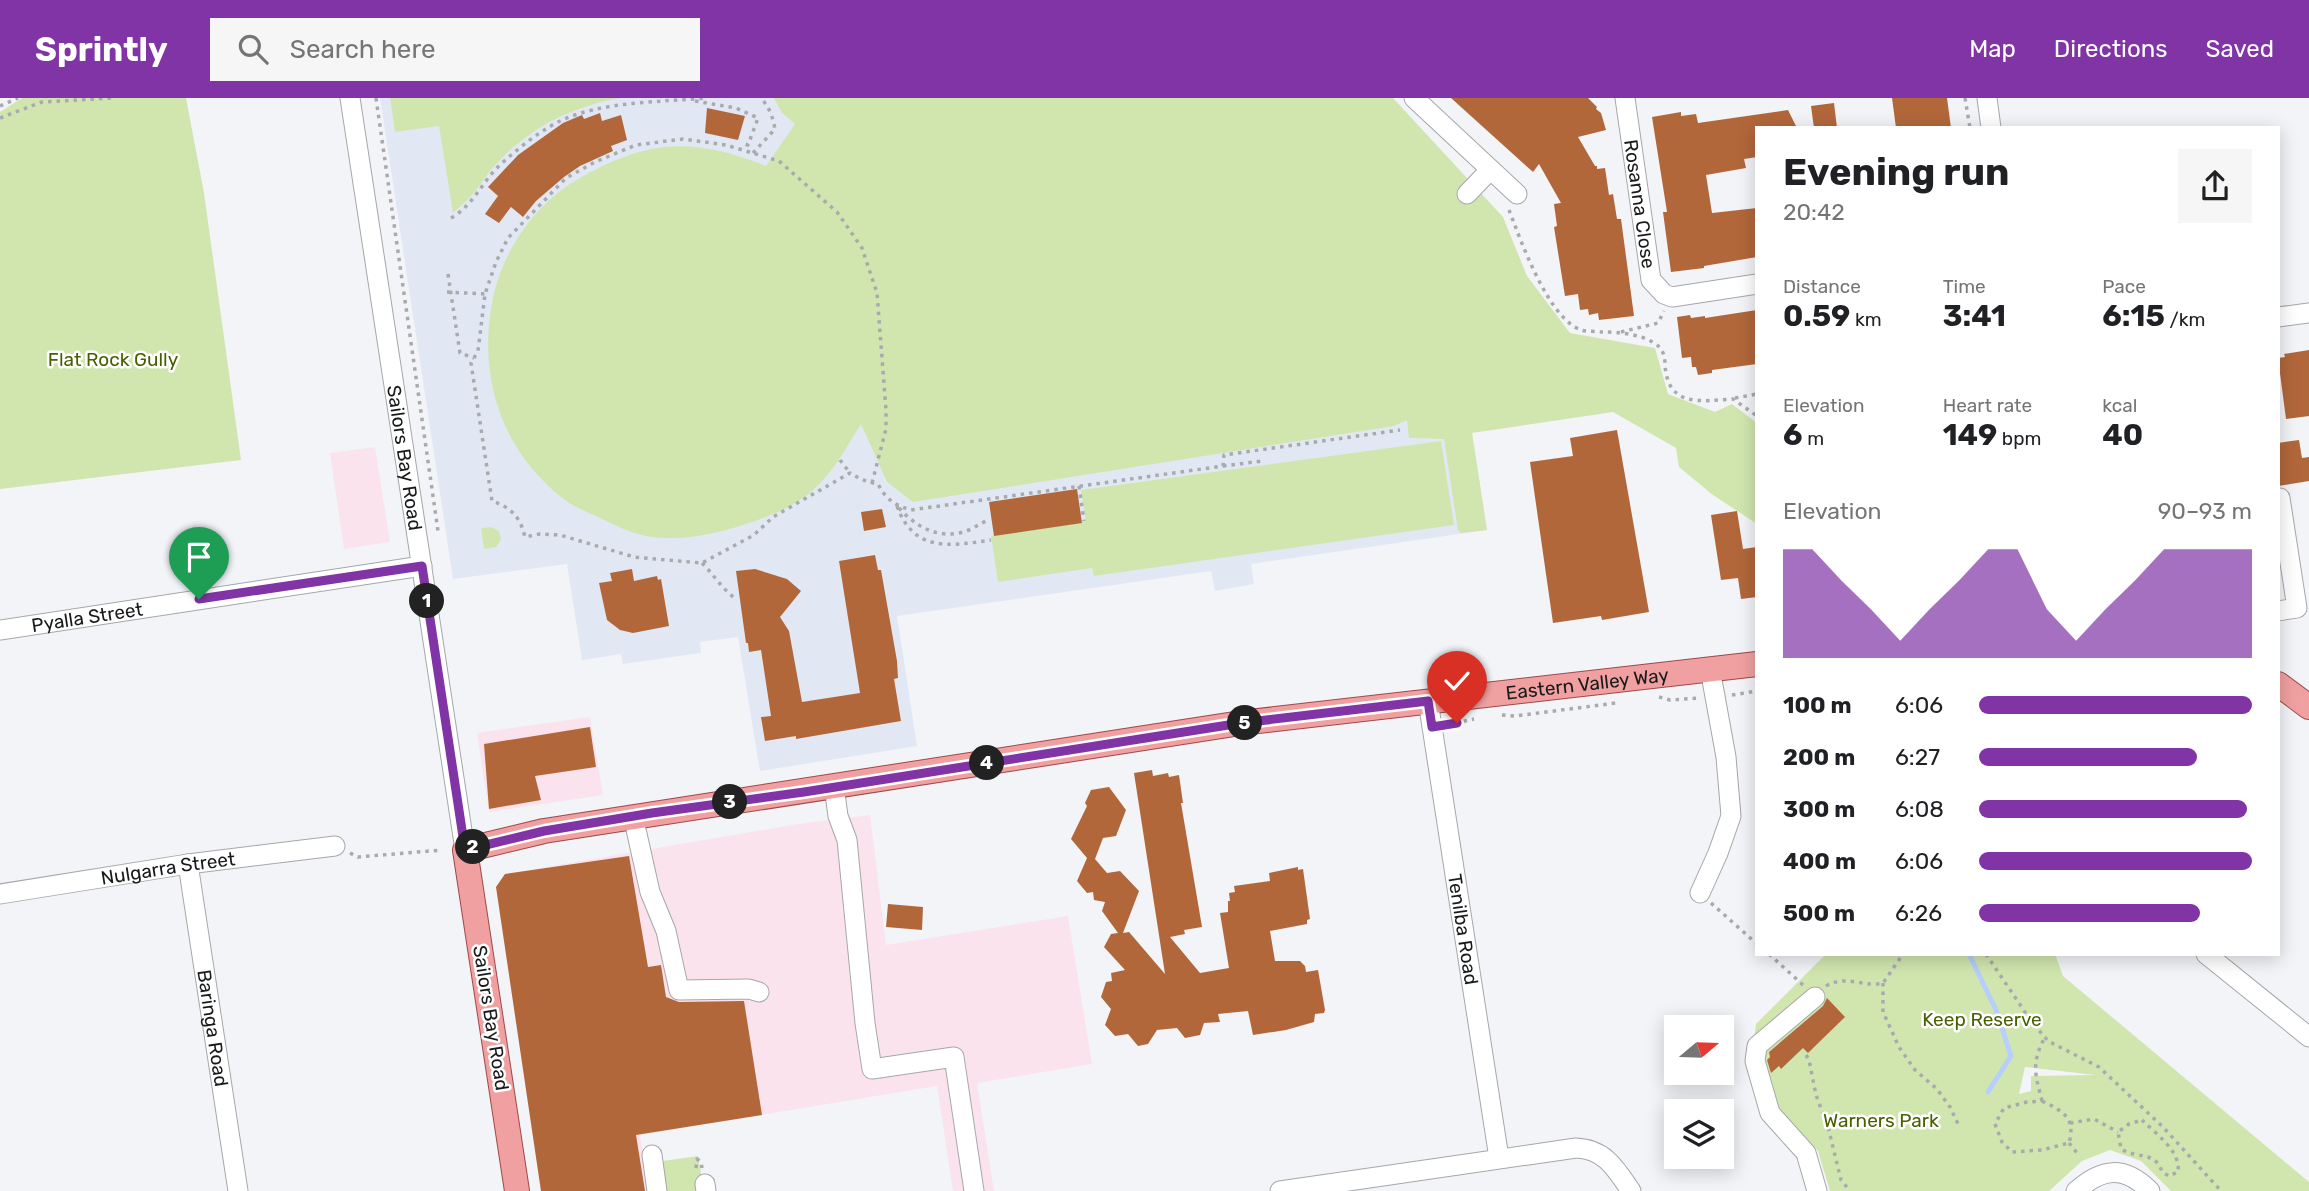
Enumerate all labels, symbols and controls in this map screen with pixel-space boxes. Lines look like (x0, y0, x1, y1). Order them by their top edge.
search box (210, 18, 700, 81)
text: Sprintly (35, 30, 168, 69)
icon: search (234, 30, 272, 68)
text: Search here (290, 34, 436, 65)
text: Map (1969, 35, 2016, 63)
text: Directions (2054, 35, 2167, 63)
text: Saved (2205, 35, 2274, 63)
street label: Rosanna Close (1620, 138, 1661, 270)
text: Evening run (1783, 149, 2009, 195)
button: share (2178, 149, 2252, 223)
text: 20:42 (1783, 198, 1845, 226)
text: Distance (1783, 275, 1861, 298)
text: Time (1943, 275, 1986, 298)
text: Pace (2102, 275, 2146, 298)
text: 0.59 (1783, 298, 1850, 334)
text: 3:41 (1943, 298, 2006, 334)
text: 6:15 (2102, 298, 2165, 334)
text: km (1850, 308, 1882, 331)
text: /km (2165, 308, 2205, 331)
park label: Flat Rock Gully (48, 348, 178, 371)
street label: Sailors Bay Road (383, 384, 427, 532)
text: Elevation (1783, 394, 1864, 417)
text: Heart rate (1943, 394, 2032, 417)
text: kcal (2102, 394, 2137, 417)
text: 6 (1783, 417, 1803, 453)
text: 149 (1943, 417, 1997, 453)
text: 40 (2102, 417, 2143, 453)
text: m (1803, 427, 1824, 450)
text: bpm (1997, 427, 2041, 450)
text: Elevation (1783, 497, 1882, 525)
text: 90–93 m (2158, 497, 2252, 525)
pin (169, 527, 229, 599)
icon: arrive (180, 538, 218, 576)
pin: 1 (410, 584, 444, 618)
text: 1 (422, 589, 431, 612)
street label: Pyalla Street (30, 597, 145, 637)
pin (1427, 651, 1487, 723)
icon: check (1438, 662, 1476, 700)
street label: Eastern Valley Way (1504, 663, 1670, 704)
text: 100 m (1783, 691, 1852, 719)
text: 6:06 (1895, 691, 1943, 719)
pin: 5 (1228, 706, 1262, 740)
text: 5 (1238, 711, 1251, 734)
text: 200 m (1783, 743, 1855, 771)
text: 6:27 (1895, 743, 1940, 771)
pin: 4 (970, 746, 1004, 780)
text: 4 (980, 751, 993, 774)
pin: 3 (712, 784, 748, 820)
text: 3 (723, 790, 736, 813)
text: 300 m (1783, 795, 1855, 823)
text: 6:08 (1895, 795, 1944, 823)
pin: 2 (456, 830, 490, 864)
text: 2 (466, 835, 479, 858)
street label: Nulgarra Street (99, 847, 237, 889)
text: 400 m (1783, 847, 1856, 875)
text: 6:06 (1895, 847, 1943, 875)
street label: Tenilba Road (1443, 872, 1483, 986)
text: 500 m (1783, 899, 1855, 927)
text: 6:26 (1895, 899, 1942, 927)
street label: Sailors Bay Road (468, 944, 514, 1092)
street label: Baringa Road (193, 968, 233, 1088)
park label: Keep Reserve (1922, 1008, 2042, 1031)
north arrow (1664, 1015, 1734, 1085)
map controls (1664, 1015, 1734, 1169)
button: layers (1664, 1099, 1734, 1169)
park label: Warners Park (1823, 1109, 1939, 1132)

